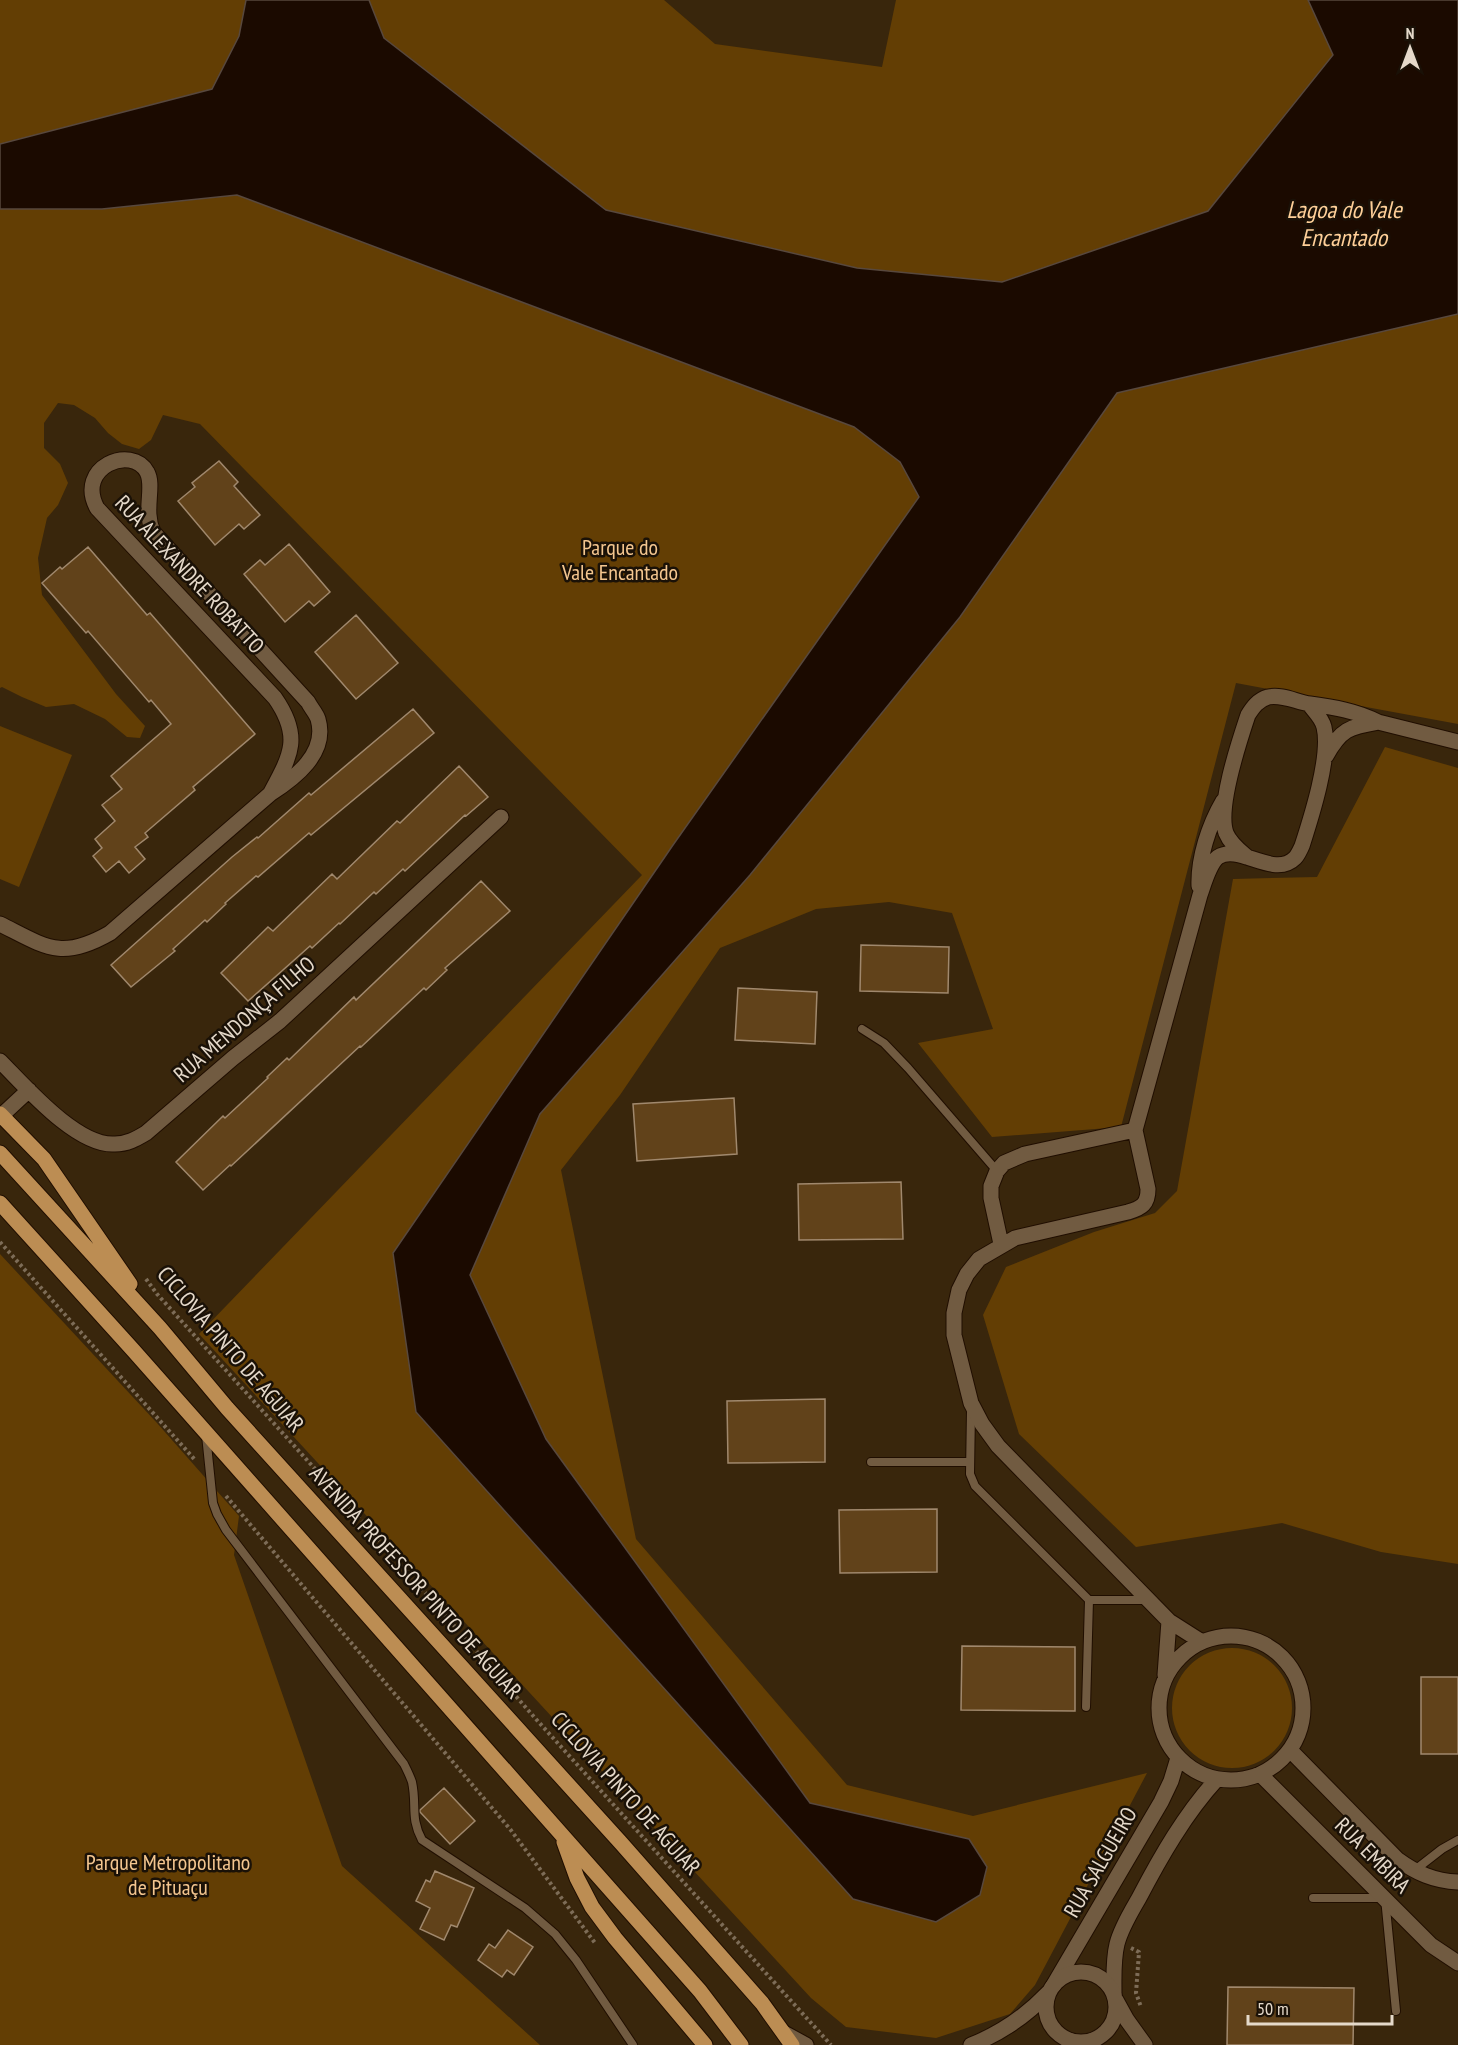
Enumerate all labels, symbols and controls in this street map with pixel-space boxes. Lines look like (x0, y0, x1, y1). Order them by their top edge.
north arrow (1380, 18, 1440, 78)
text: N (1406, 23, 1414, 43)
water label: Lagoa do Vale Encantado (1286, 194, 1404, 253)
street label: RUA ALEXANDRE ROBATTO (109, 489, 271, 659)
park label: Parque do Vale Encantado (561, 533, 678, 586)
street label: RUA MENDONÇA FILHO (168, 950, 320, 1088)
street label: CICLOVIA PINTO DE AGUIAR (151, 1260, 311, 1438)
street label: AVENIDA PROFESSOR PINTO DE AGUIAR (304, 1460, 528, 1704)
street label: CICLOVIA PINTO DE AGUIAR (545, 1705, 707, 1881)
street label: RUA SALGUEIRO (1057, 1802, 1143, 1922)
street label: RUA EMBIRA (1329, 1811, 1417, 1899)
park label: Parque Metropolitano de Pituaçu (86, 1848, 250, 1901)
scale bar (1248, 1988, 1392, 2026)
text: 50 m (1257, 1997, 1289, 2020)

